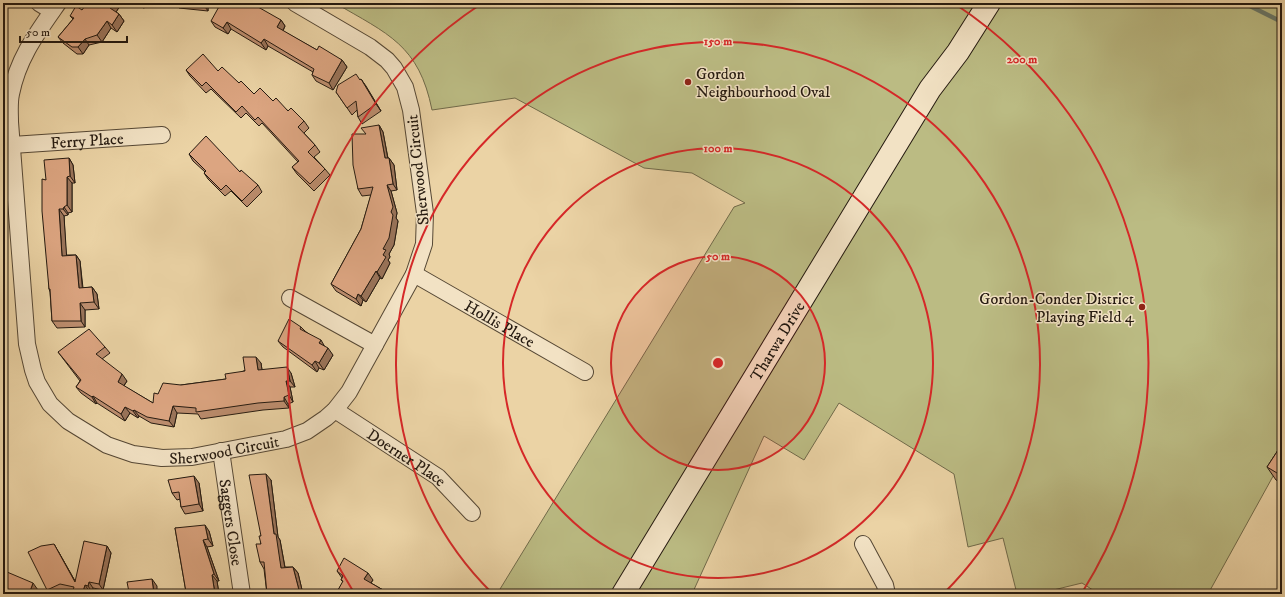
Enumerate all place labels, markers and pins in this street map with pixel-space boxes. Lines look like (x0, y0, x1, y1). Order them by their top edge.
place label: Gordon Neighbourhood Oval (696, 64, 830, 102)
marker: Gordon Neighbourhood Oval (683, 77, 693, 87)
place label: Gordon-Conder District Playing Field 4 (979, 289, 1135, 327)
marker: Gordon-Conder District Playing Field 4 (1137, 302, 1147, 312)
centre of rings (711, 356, 725, 370)

